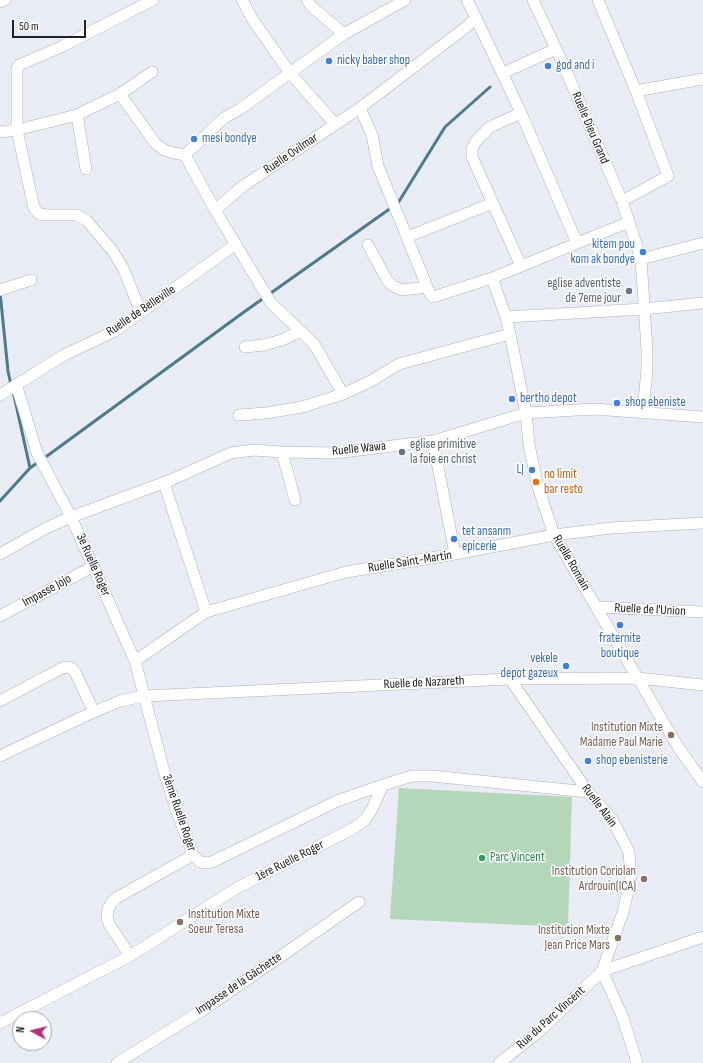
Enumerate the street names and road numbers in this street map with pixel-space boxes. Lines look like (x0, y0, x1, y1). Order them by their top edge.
street label: Ruelle Dieu Grand (568, 90, 612, 166)
street label: Ruelle Ovilmar (261, 130, 321, 178)
street label: Ruelle de Belleville (103, 282, 179, 340)
street label: Ruelle Wawa (331, 438, 387, 460)
street label: 3e Ruelle Roger (72, 531, 114, 599)
street label: Ruelle Romain (549, 533, 593, 593)
street label: Ruelle Saint-Martin (367, 548, 453, 576)
street label: Impasse Jojo (20, 571, 74, 611)
street label: Ruelle de l'Union (614, 600, 686, 620)
street label: Ruelle de Nazareth (383, 673, 465, 693)
street label: 3ème Ruelle Roger (159, 772, 199, 854)
street label: Ruelle Alain (578, 781, 620, 831)
street label: 1ère Ruelle Roger (253, 837, 327, 885)
street label: Impasse de la Gâchette (193, 949, 285, 1019)
street label: Rue du Parc Vincent (514, 983, 588, 1053)

